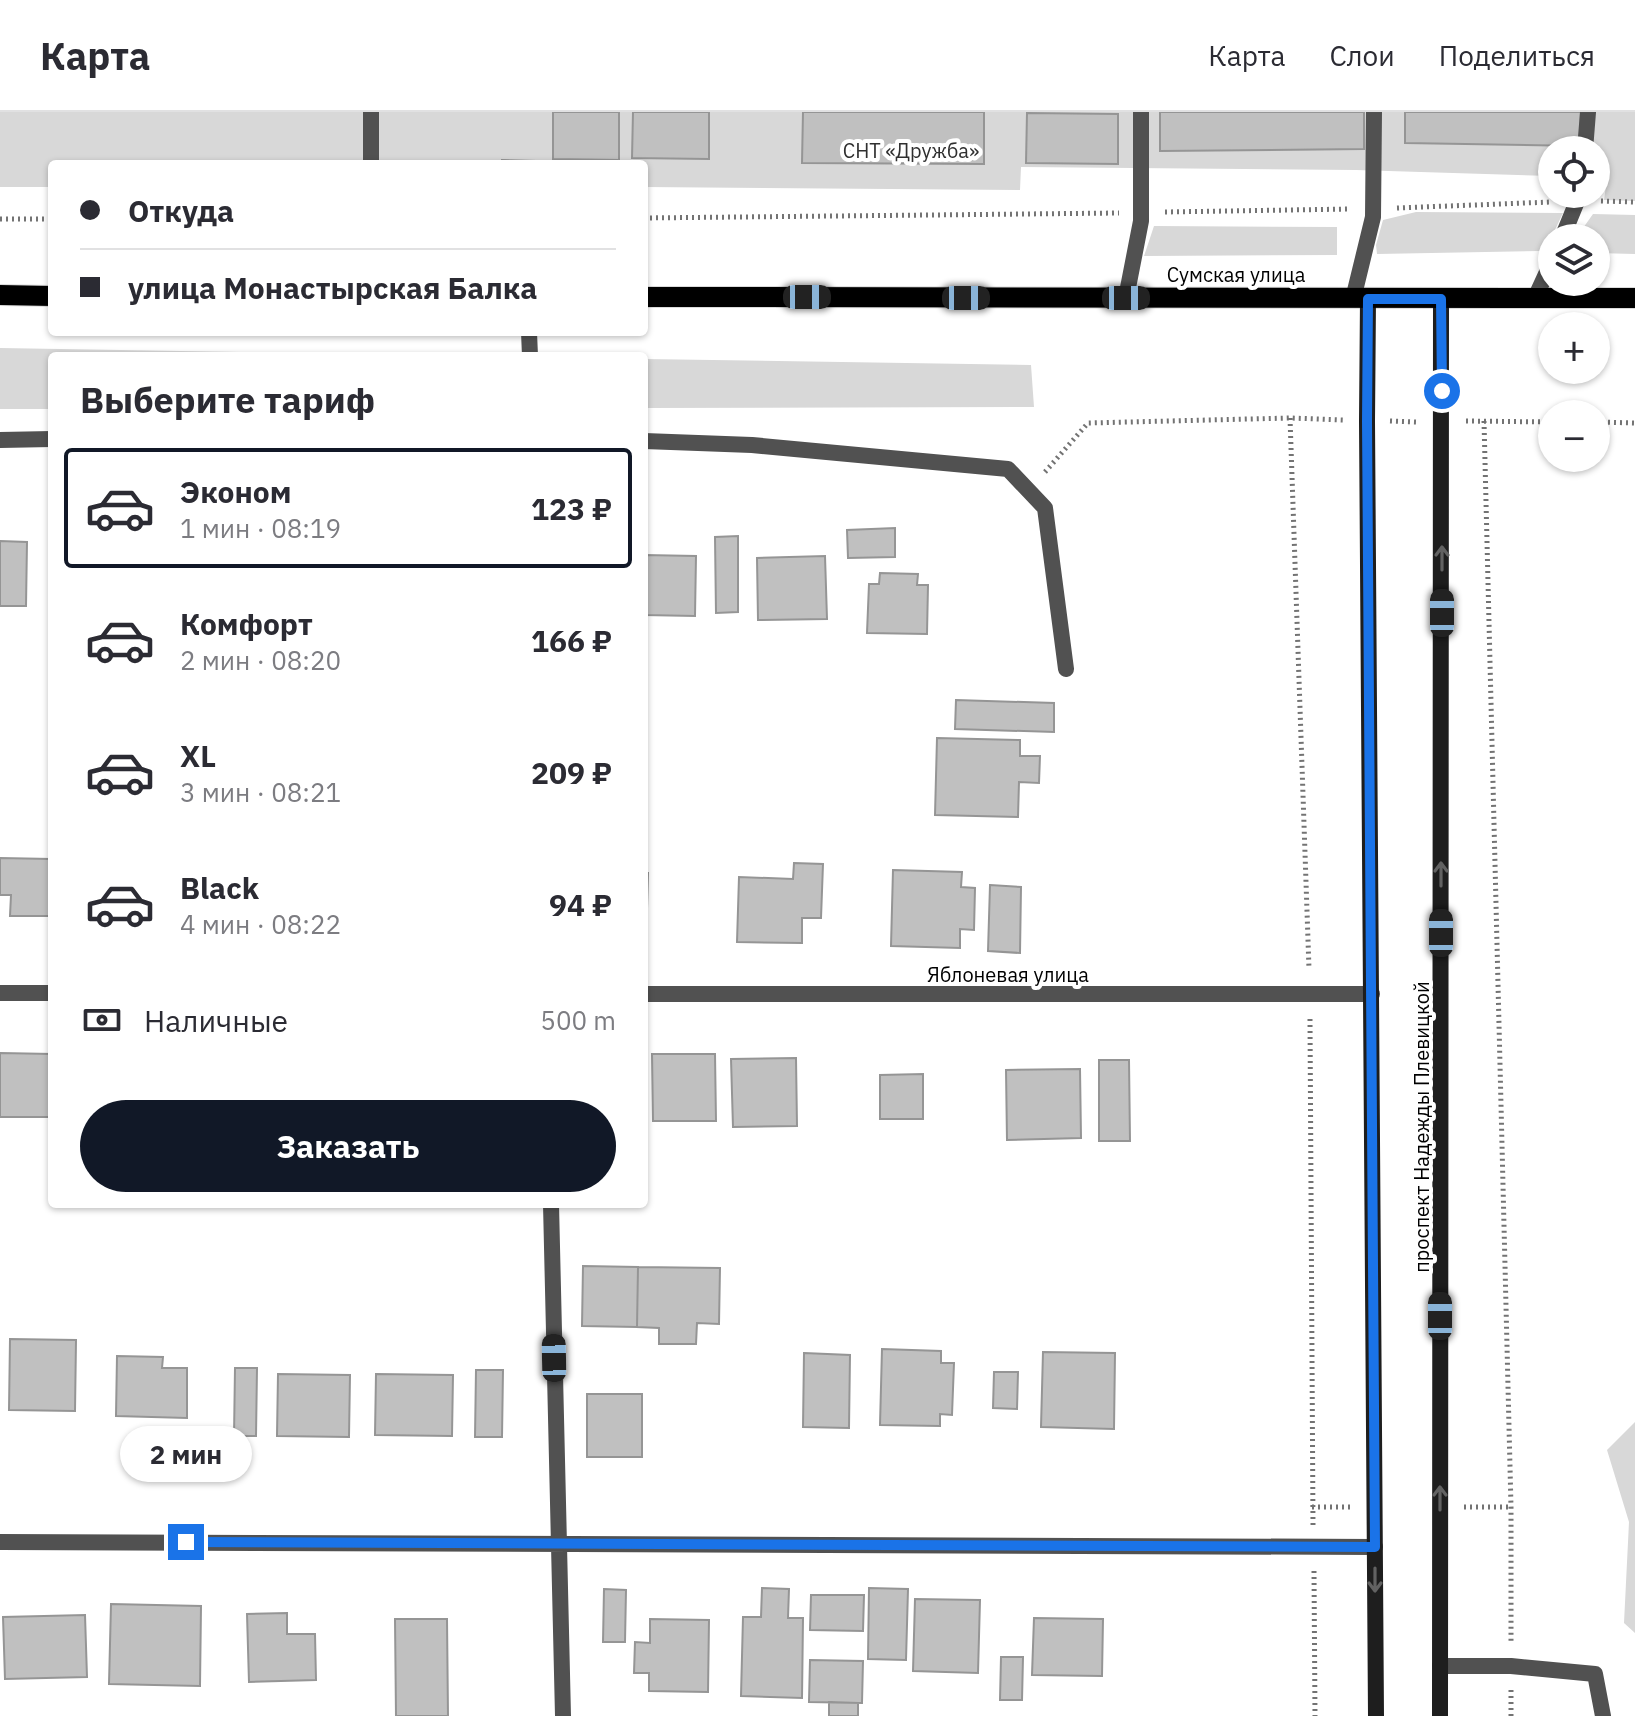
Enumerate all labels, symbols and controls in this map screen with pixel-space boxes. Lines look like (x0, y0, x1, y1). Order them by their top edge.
text: Карта (40, 31, 150, 80)
text: Карта (1208, 37, 1285, 74)
text: Слои (1329, 37, 1395, 74)
text: Поделиться (1439, 37, 1595, 74)
map controls (1538, 136, 1610, 472)
button: locate (1538, 136, 1610, 208)
park label: СНТ «Дружба» (843, 137, 979, 164)
text: Откуда (128, 191, 234, 230)
button: layers (1538, 224, 1610, 296)
street label: Сумская улица (1167, 261, 1306, 288)
text: улица Монастырская Балка (128, 268, 537, 307)
car (783, 285, 831, 309)
car (942, 286, 990, 310)
car (1102, 286, 1150, 310)
button: + (1538, 312, 1610, 384)
route start (1424, 373, 1460, 409)
text: Выберите тариф (80, 376, 375, 423)
button: − (1538, 400, 1610, 472)
icon: car (84, 472, 156, 544)
text: Эконом (180, 472, 291, 511)
text: 123 ₽ (531, 489, 612, 528)
text: 1 мин · 08:19 (180, 511, 341, 545)
one-way arrow (1434, 545, 1450, 572)
car (1430, 589, 1454, 637)
icon: car (84, 604, 156, 676)
text: Комфорт (180, 604, 313, 643)
text: 166 ₽ (531, 621, 612, 660)
text: 2 мин · 08:20 (180, 643, 341, 677)
icon: car (84, 736, 156, 808)
text: XL (180, 736, 216, 775)
text: 209 ₽ (531, 753, 612, 792)
text: 3 мин · 08:21 (180, 775, 341, 809)
one-way arrow (1434, 861, 1449, 888)
icon: car (84, 868, 156, 940)
text: Black (180, 868, 259, 907)
text: 94 ₽ (549, 885, 612, 924)
text: 4 мин · 08:22 (180, 907, 341, 941)
car (1429, 909, 1453, 957)
street label: Яблоневая улица (927, 961, 1089, 988)
street label: проспект Надежды Плевицкой (1408, 981, 1435, 1273)
icon: cash (80, 998, 124, 1042)
text: Наличные (144, 1001, 288, 1040)
text: 500 m (540, 1003, 616, 1037)
button: Заказать (80, 1100, 616, 1192)
car (1428, 1292, 1452, 1340)
car (542, 1334, 566, 1382)
callout: 2 мин (120, 1426, 252, 1482)
text: 2 мин (150, 1437, 222, 1471)
one-way arrow (1432, 1485, 1448, 1512)
route end (168, 1524, 204, 1560)
one-way arrow (1368, 1566, 1383, 1593)

